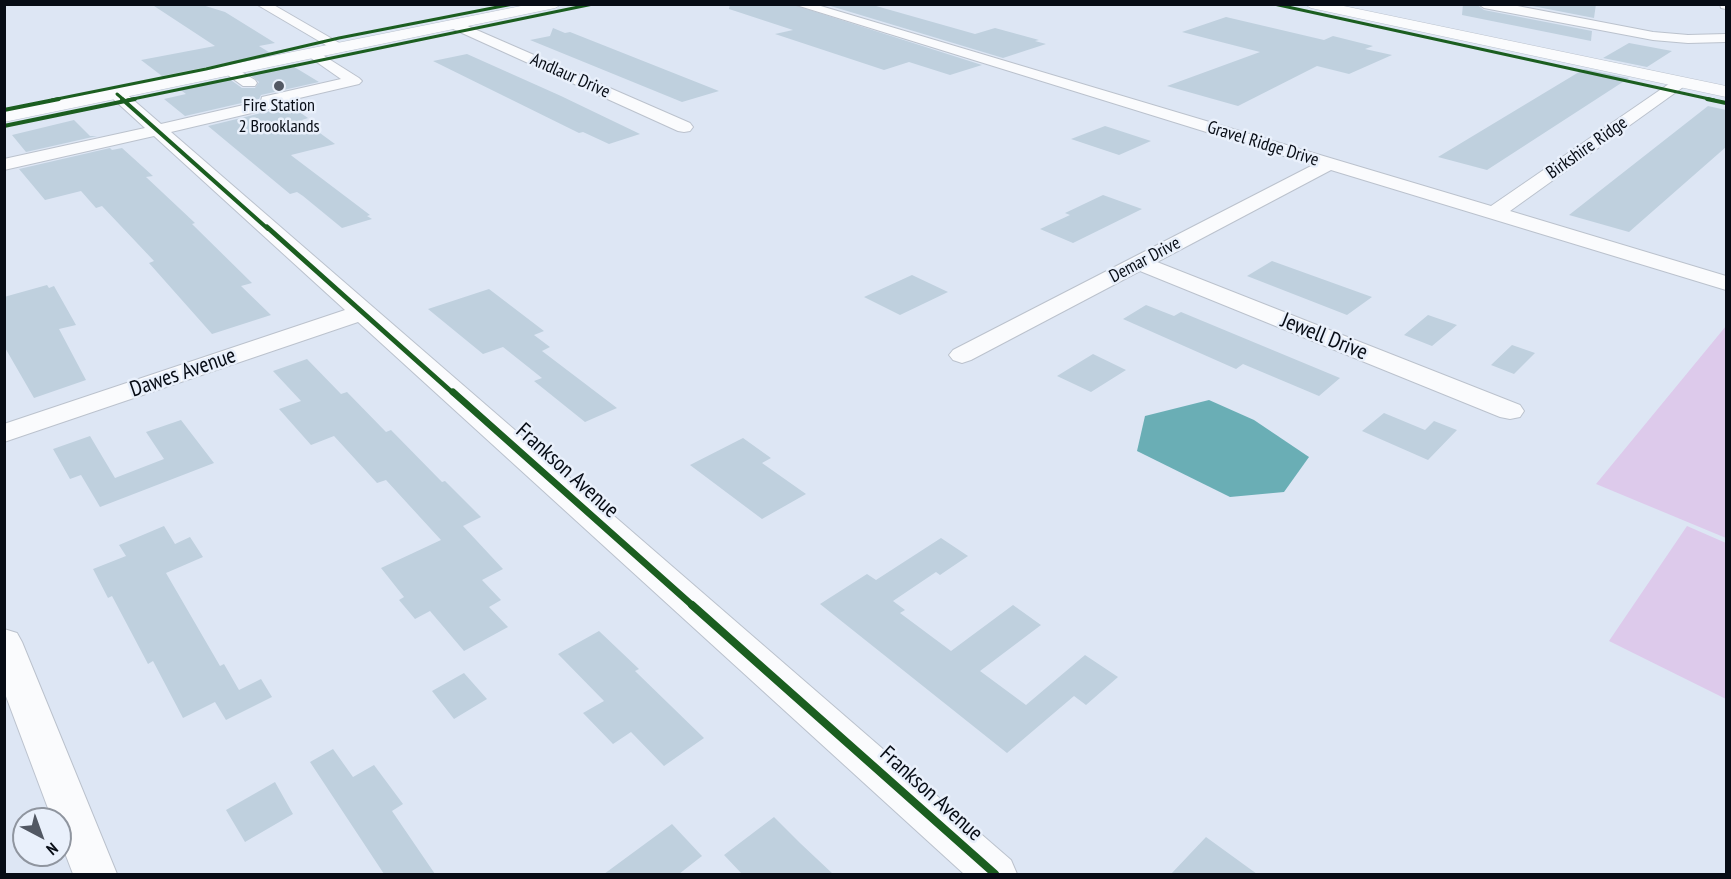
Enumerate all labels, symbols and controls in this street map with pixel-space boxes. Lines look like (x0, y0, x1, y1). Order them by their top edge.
street label: Andlaur Drive (527, 49, 613, 103)
marker: Fire Station 2 Brooklands (272, 79, 286, 93)
place label: Fire Station 2 Brooklands (238, 95, 320, 138)
street label: Birkshire Ridge (1542, 112, 1632, 184)
street label: Gravel Ridge Drive (1205, 117, 1321, 171)
street label: Demar Drive (1106, 232, 1184, 288)
street label: Jewell Drive (1277, 308, 1371, 366)
street label: Dawes Avenue (127, 343, 239, 403)
street label: Frankson Avenue (510, 418, 624, 524)
street label: Frankson Avenue (874, 741, 988, 847)
north arrow (12, 807, 72, 867)
text: N (43, 839, 62, 859)

